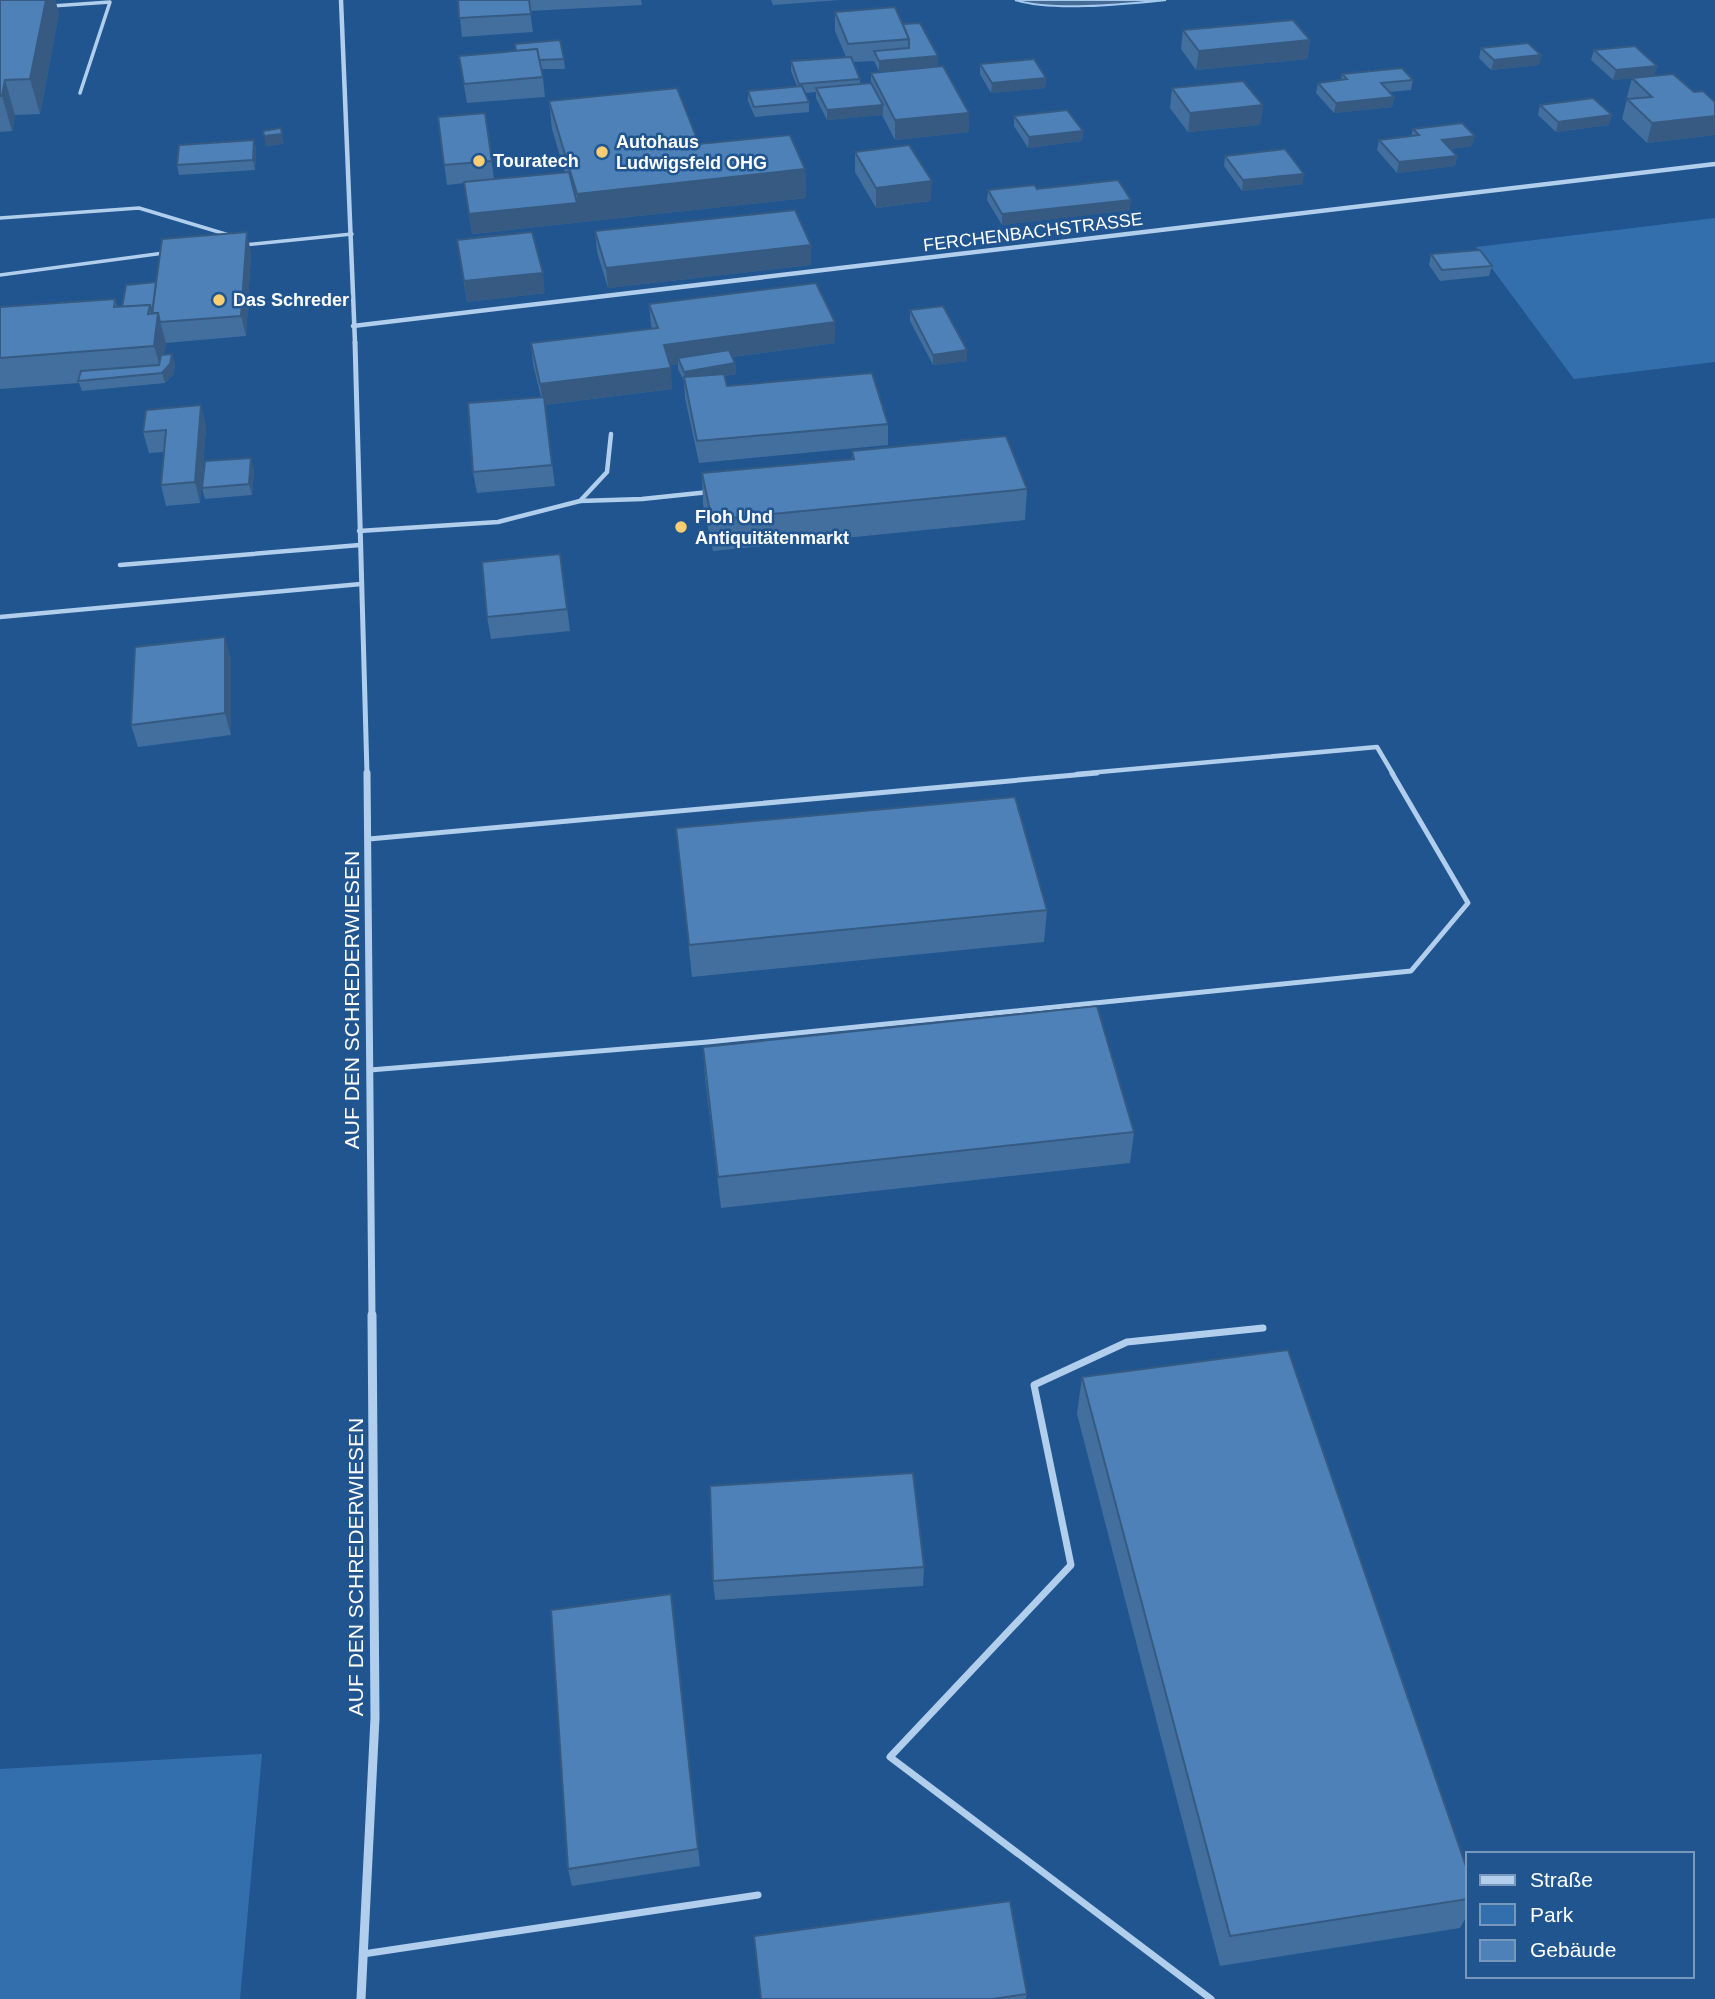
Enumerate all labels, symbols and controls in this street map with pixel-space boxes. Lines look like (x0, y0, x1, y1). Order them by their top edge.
place label: Autohaus Ludwigsfeld OHG (616, 132, 767, 173)
marker: Autohaus Ludwigsfeld OHG (594, 144, 610, 160)
place label: Touratech (493, 151, 579, 171)
marker: Touratech (471, 153, 487, 169)
street label: FERCHENBACHSTRASSE (922, 209, 1144, 255)
place label: Das Schreder (233, 290, 349, 310)
marker: Das Schreder (211, 292, 227, 308)
place label: Floh Und Antiquitätenmarkt (695, 507, 849, 548)
marker: Floh Und Antiquitätenmarkt (673, 519, 689, 535)
street label: AUF DEN SCHREDERWIESEN (340, 851, 363, 1149)
street label: AUF DEN SCHREDERWIESEN (344, 1418, 367, 1716)
legend (1466, 1852, 1694, 1978)
text: Straße (1530, 1868, 1593, 1891)
text: Park (1530, 1903, 1574, 1926)
text: Gebäude (1530, 1938, 1616, 1961)

